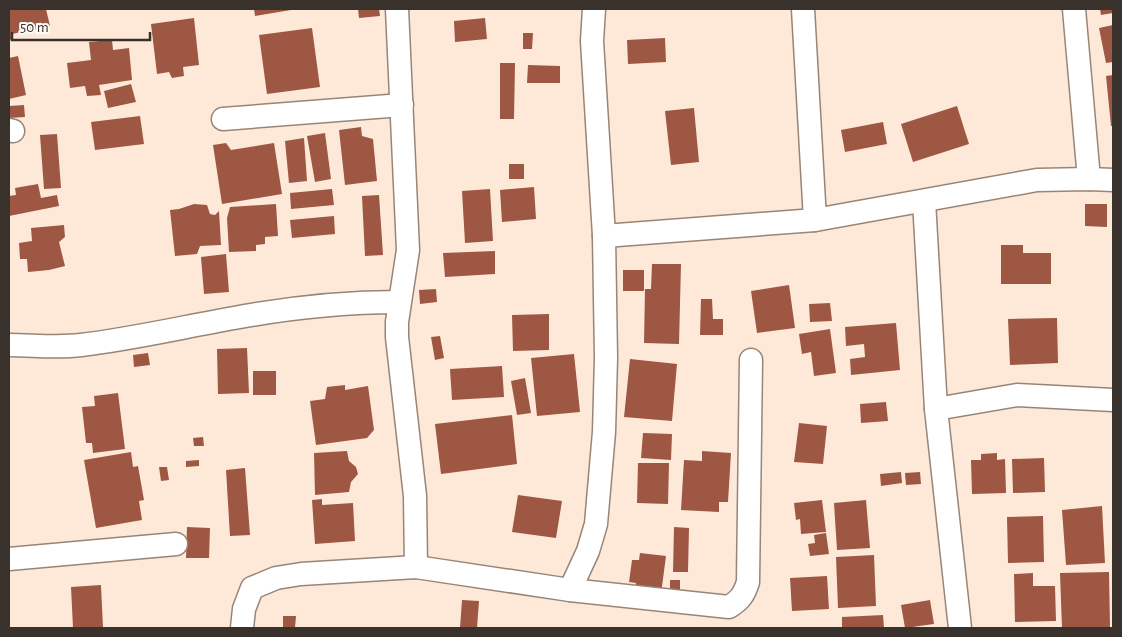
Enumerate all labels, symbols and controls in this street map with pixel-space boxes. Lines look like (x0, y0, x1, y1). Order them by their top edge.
scale bar (12, 10, 150, 42)
text: 50 m (20, 20, 49, 35)

